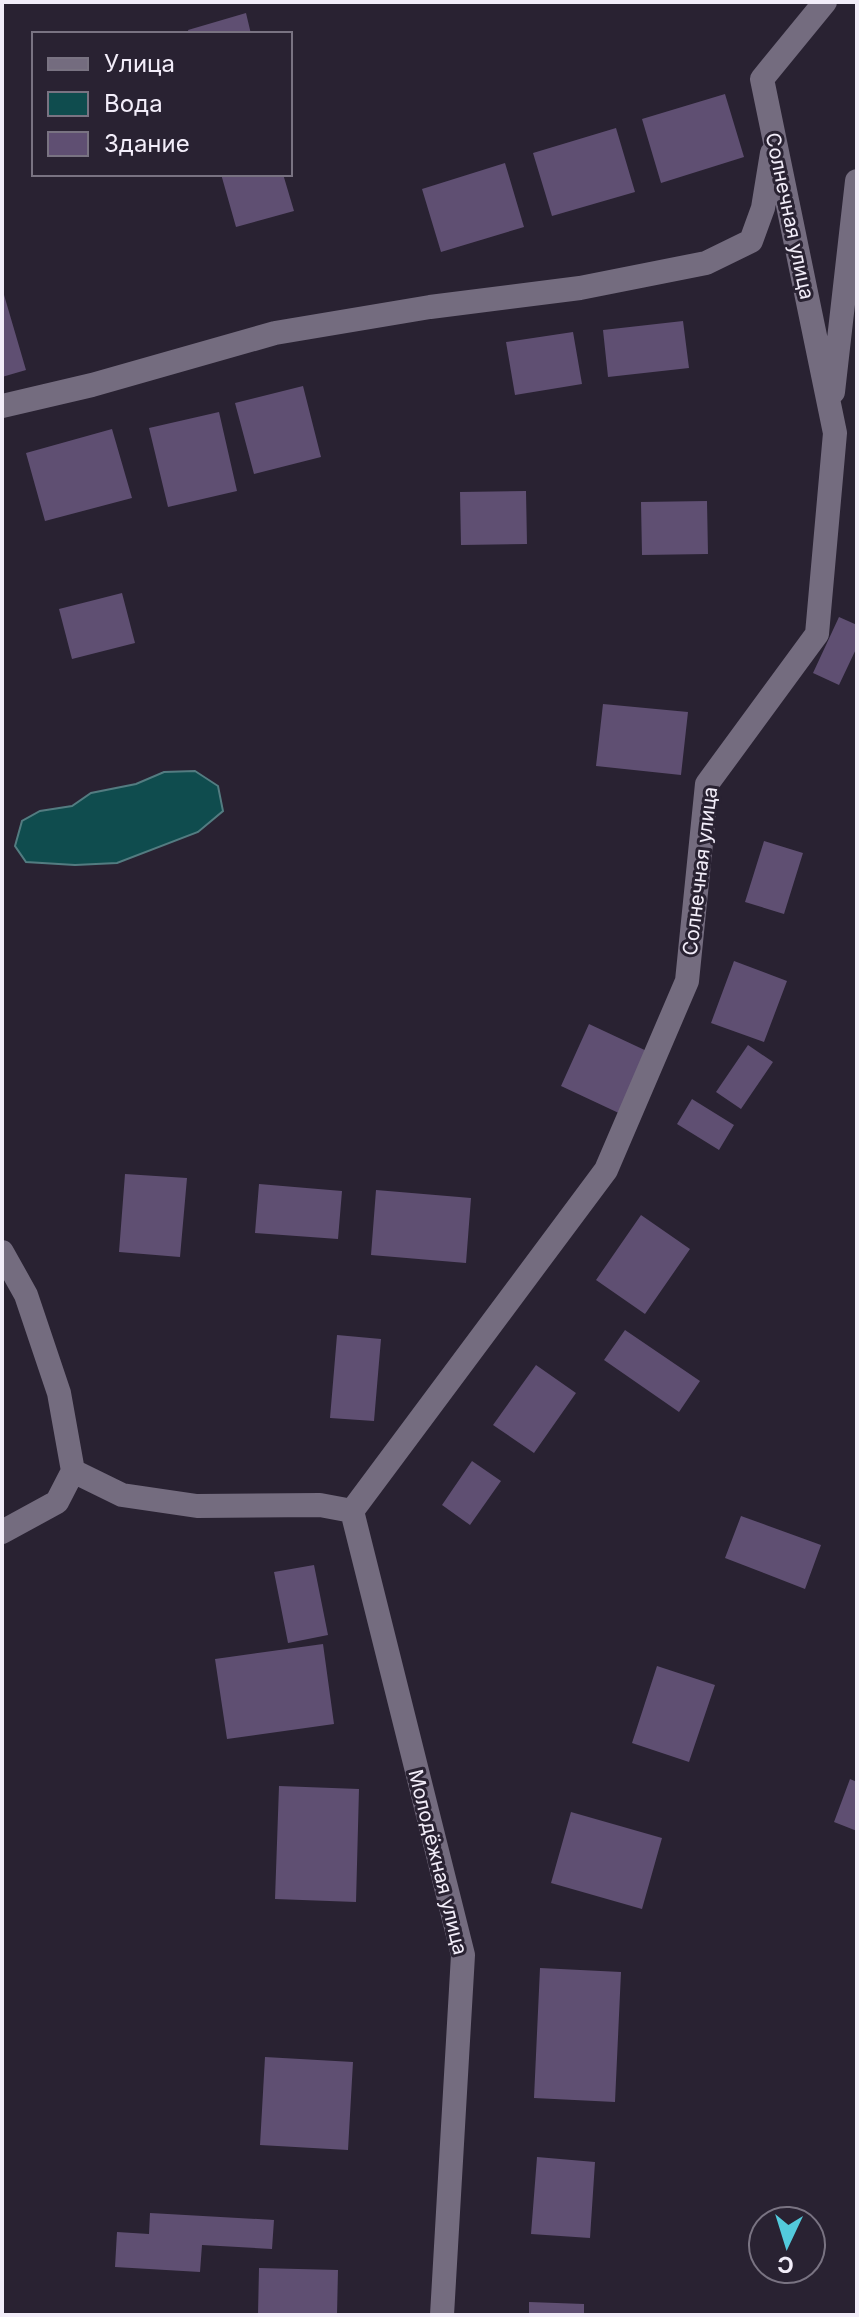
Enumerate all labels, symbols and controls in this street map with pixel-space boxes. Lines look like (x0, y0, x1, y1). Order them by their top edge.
legend (32, 32, 292, 176)
text: Улица (104, 49, 175, 78)
text: Вода (104, 89, 163, 118)
text: Здание (104, 129, 190, 158)
street label: Солнечная улица (761, 130, 819, 302)
street label: Солнечная улица (678, 785, 722, 957)
street label: Молодёжная улица (403, 1767, 473, 1957)
north arrow (747, 2205, 827, 2285)
text: С (777, 2251, 795, 2278)

